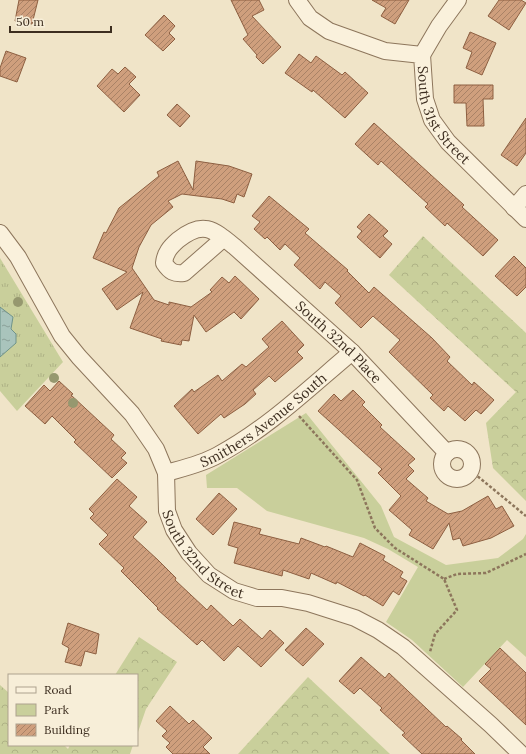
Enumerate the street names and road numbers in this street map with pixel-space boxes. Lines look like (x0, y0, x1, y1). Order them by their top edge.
street label: South 31st Street (414, 65, 475, 168)
street label: South 32nd Place (292, 297, 386, 387)
street label: Smithers Avenue South (197, 369, 330, 471)
street label: South 32nd Street (158, 507, 247, 603)

